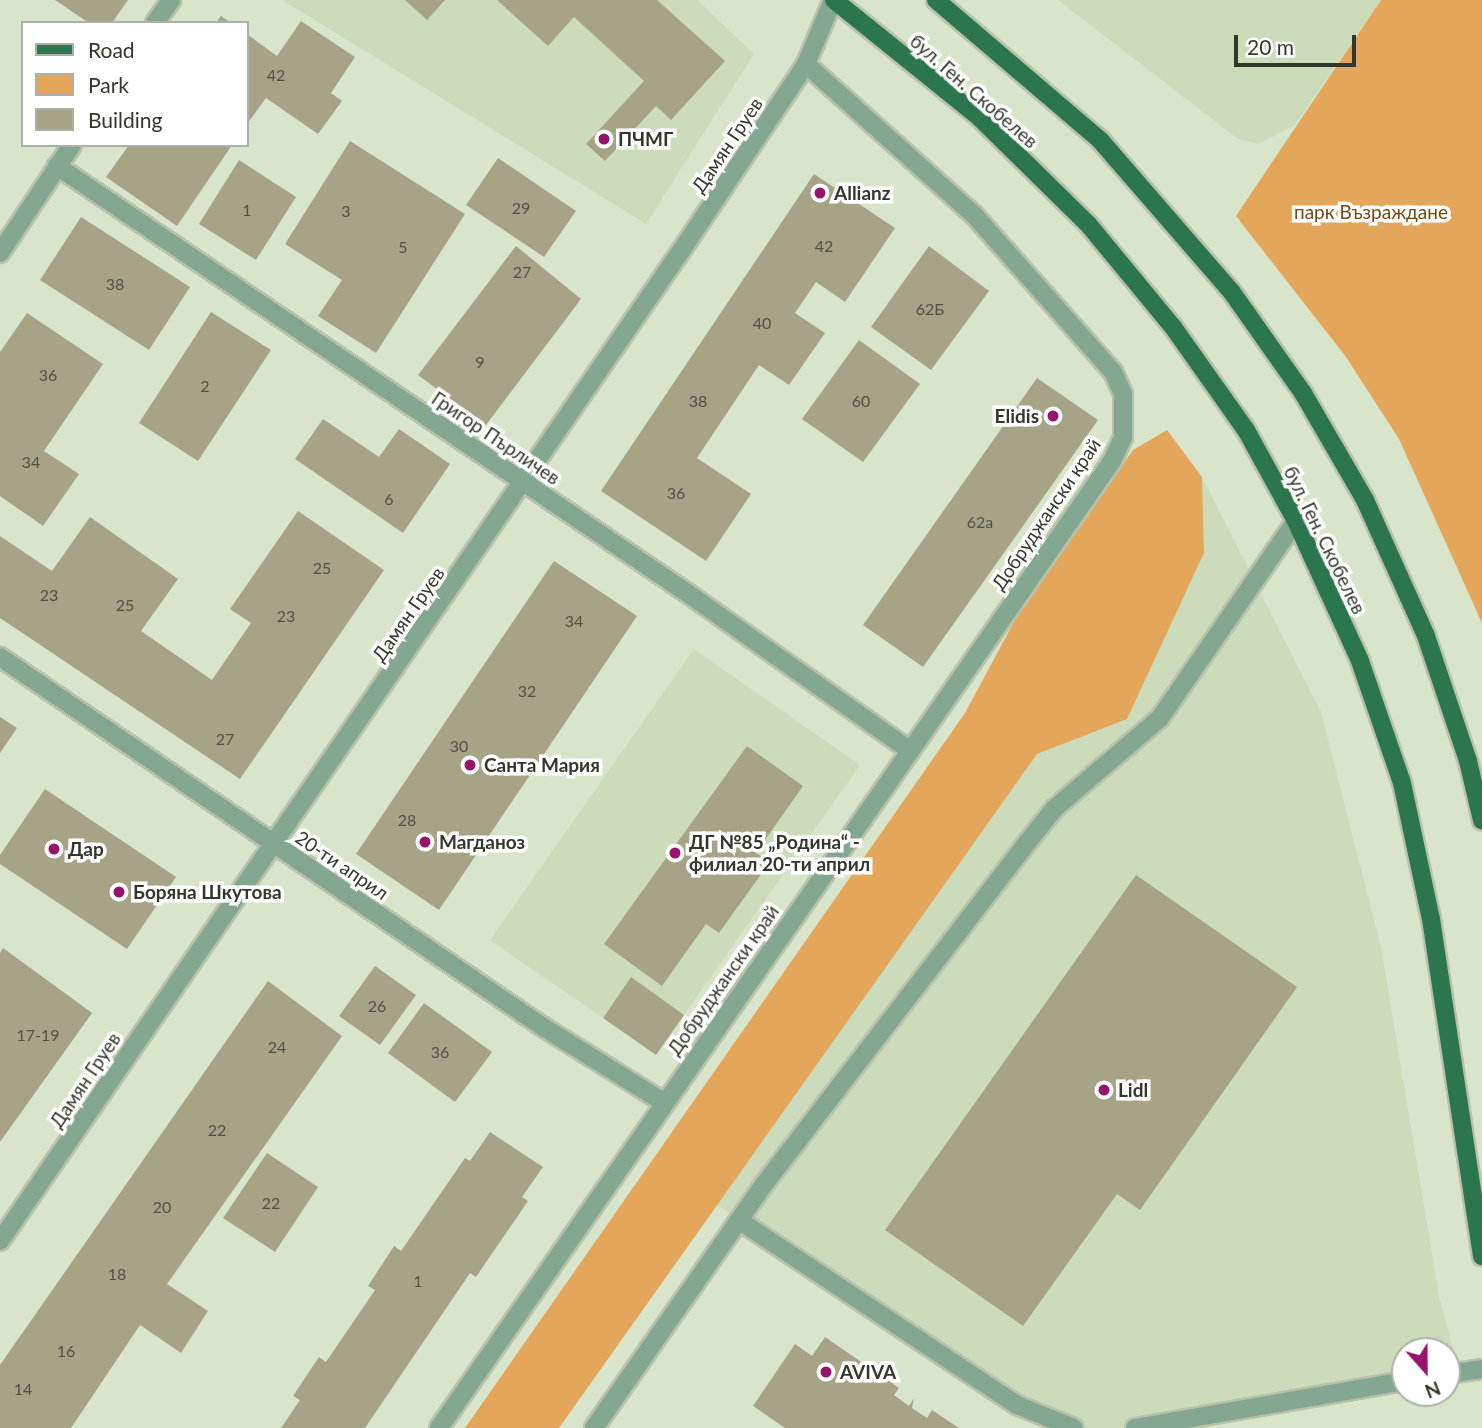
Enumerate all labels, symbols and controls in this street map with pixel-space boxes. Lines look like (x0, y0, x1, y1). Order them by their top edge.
legend (21, 21, 248, 147)
scale bar (1237, 21, 1360, 65)
street label: бул. Ген. Скобелев (905, 29, 1043, 153)
text: 20 m (1247, 34, 1294, 59)
text: Road (88, 37, 135, 62)
house number: 42 (267, 65, 285, 85)
text: Park (88, 72, 129, 97)
street label: Дамян Груев (687, 93, 767, 197)
text: Building (88, 107, 163, 132)
place label: ПЧМГ (618, 128, 673, 150)
marker: ПЧМГ (596, 131, 612, 147)
place label: Allianz (834, 182, 891, 204)
marker: Allianz (812, 185, 828, 201)
house number: 29 (512, 198, 530, 218)
house number: 1 (242, 200, 252, 220)
house number: 3 (341, 201, 351, 221)
park label: парк Възраждане (1294, 201, 1448, 223)
house number: 42 (815, 236, 833, 256)
house number: 5 (398, 237, 408, 257)
house number: 27 (513, 262, 531, 282)
house number: 38 (106, 274, 124, 294)
house number: 62Б (916, 299, 944, 319)
house number: 40 (753, 313, 771, 333)
house number: 9 (475, 352, 485, 372)
house number: 36 (39, 365, 57, 385)
house number: 2 (200, 376, 210, 396)
street label: Григор Пърличев (428, 387, 564, 489)
house number: 38 (689, 391, 707, 411)
house number: 60 (852, 391, 870, 411)
place label: Elidis (995, 405, 1039, 427)
marker: Elidis (1045, 408, 1061, 424)
street label: Добруджански край (987, 434, 1105, 594)
house number: 34 (22, 452, 40, 472)
street label: бул. Ген. Скобелев (1279, 462, 1371, 618)
house number: 36 (667, 483, 685, 503)
house number: 6 (384, 489, 394, 509)
house number: 62a (967, 512, 993, 532)
house number: 25 (313, 558, 331, 578)
street label: Дамян Груев (367, 562, 449, 666)
house number: 23 (40, 585, 58, 605)
house number: 25 (116, 595, 134, 615)
house number: 23 (277, 606, 295, 626)
house number: 34 (565, 611, 583, 631)
house number: 32 (518, 681, 536, 701)
house number: 27 (216, 729, 234, 749)
house number: 30 (450, 736, 468, 756)
place label: Санта Мария (484, 754, 600, 776)
marker: Санта Мария (462, 757, 478, 773)
house number: 28 (398, 810, 416, 830)
street label: 20-ти април (291, 826, 393, 904)
place label: Магданоз (439, 831, 525, 853)
place label: ДГ №85 „Родина“ - филиал 20-ти април (689, 831, 870, 875)
marker: Магданоз (417, 834, 433, 850)
place label: Дар (68, 838, 104, 860)
marker: Дар (46, 841, 62, 857)
marker: ДГ №85 „Родина“ - филиал 20-ти април (667, 845, 683, 861)
place label: Боряна Шкутова (133, 881, 282, 903)
marker: Боряна Шкутова (111, 884, 127, 900)
street label: Добруджански край (663, 901, 783, 1059)
house number: 26 (368, 996, 386, 1016)
house number: 17-19 (16, 1025, 60, 1045)
street label: Дамян Груев (45, 1028, 125, 1132)
house number: 24 (268, 1037, 286, 1057)
house number: 36 (431, 1042, 449, 1062)
place label: Lidl (1118, 1079, 1148, 1101)
marker: Lidl (1096, 1082, 1112, 1098)
house number: 22 (208, 1120, 226, 1140)
house number: 22 (262, 1193, 280, 1213)
house number: 20 (153, 1197, 171, 1217)
house number: 18 (108, 1264, 126, 1284)
house number: 1 (413, 1271, 423, 1291)
north arrow (1391, 1337, 1461, 1407)
house number: 16 (57, 1341, 75, 1361)
place label: AVIVA (840, 1361, 896, 1383)
marker: AVIVA (818, 1364, 834, 1380)
text: N (1422, 1377, 1444, 1404)
house number: 14 (14, 1379, 32, 1399)

